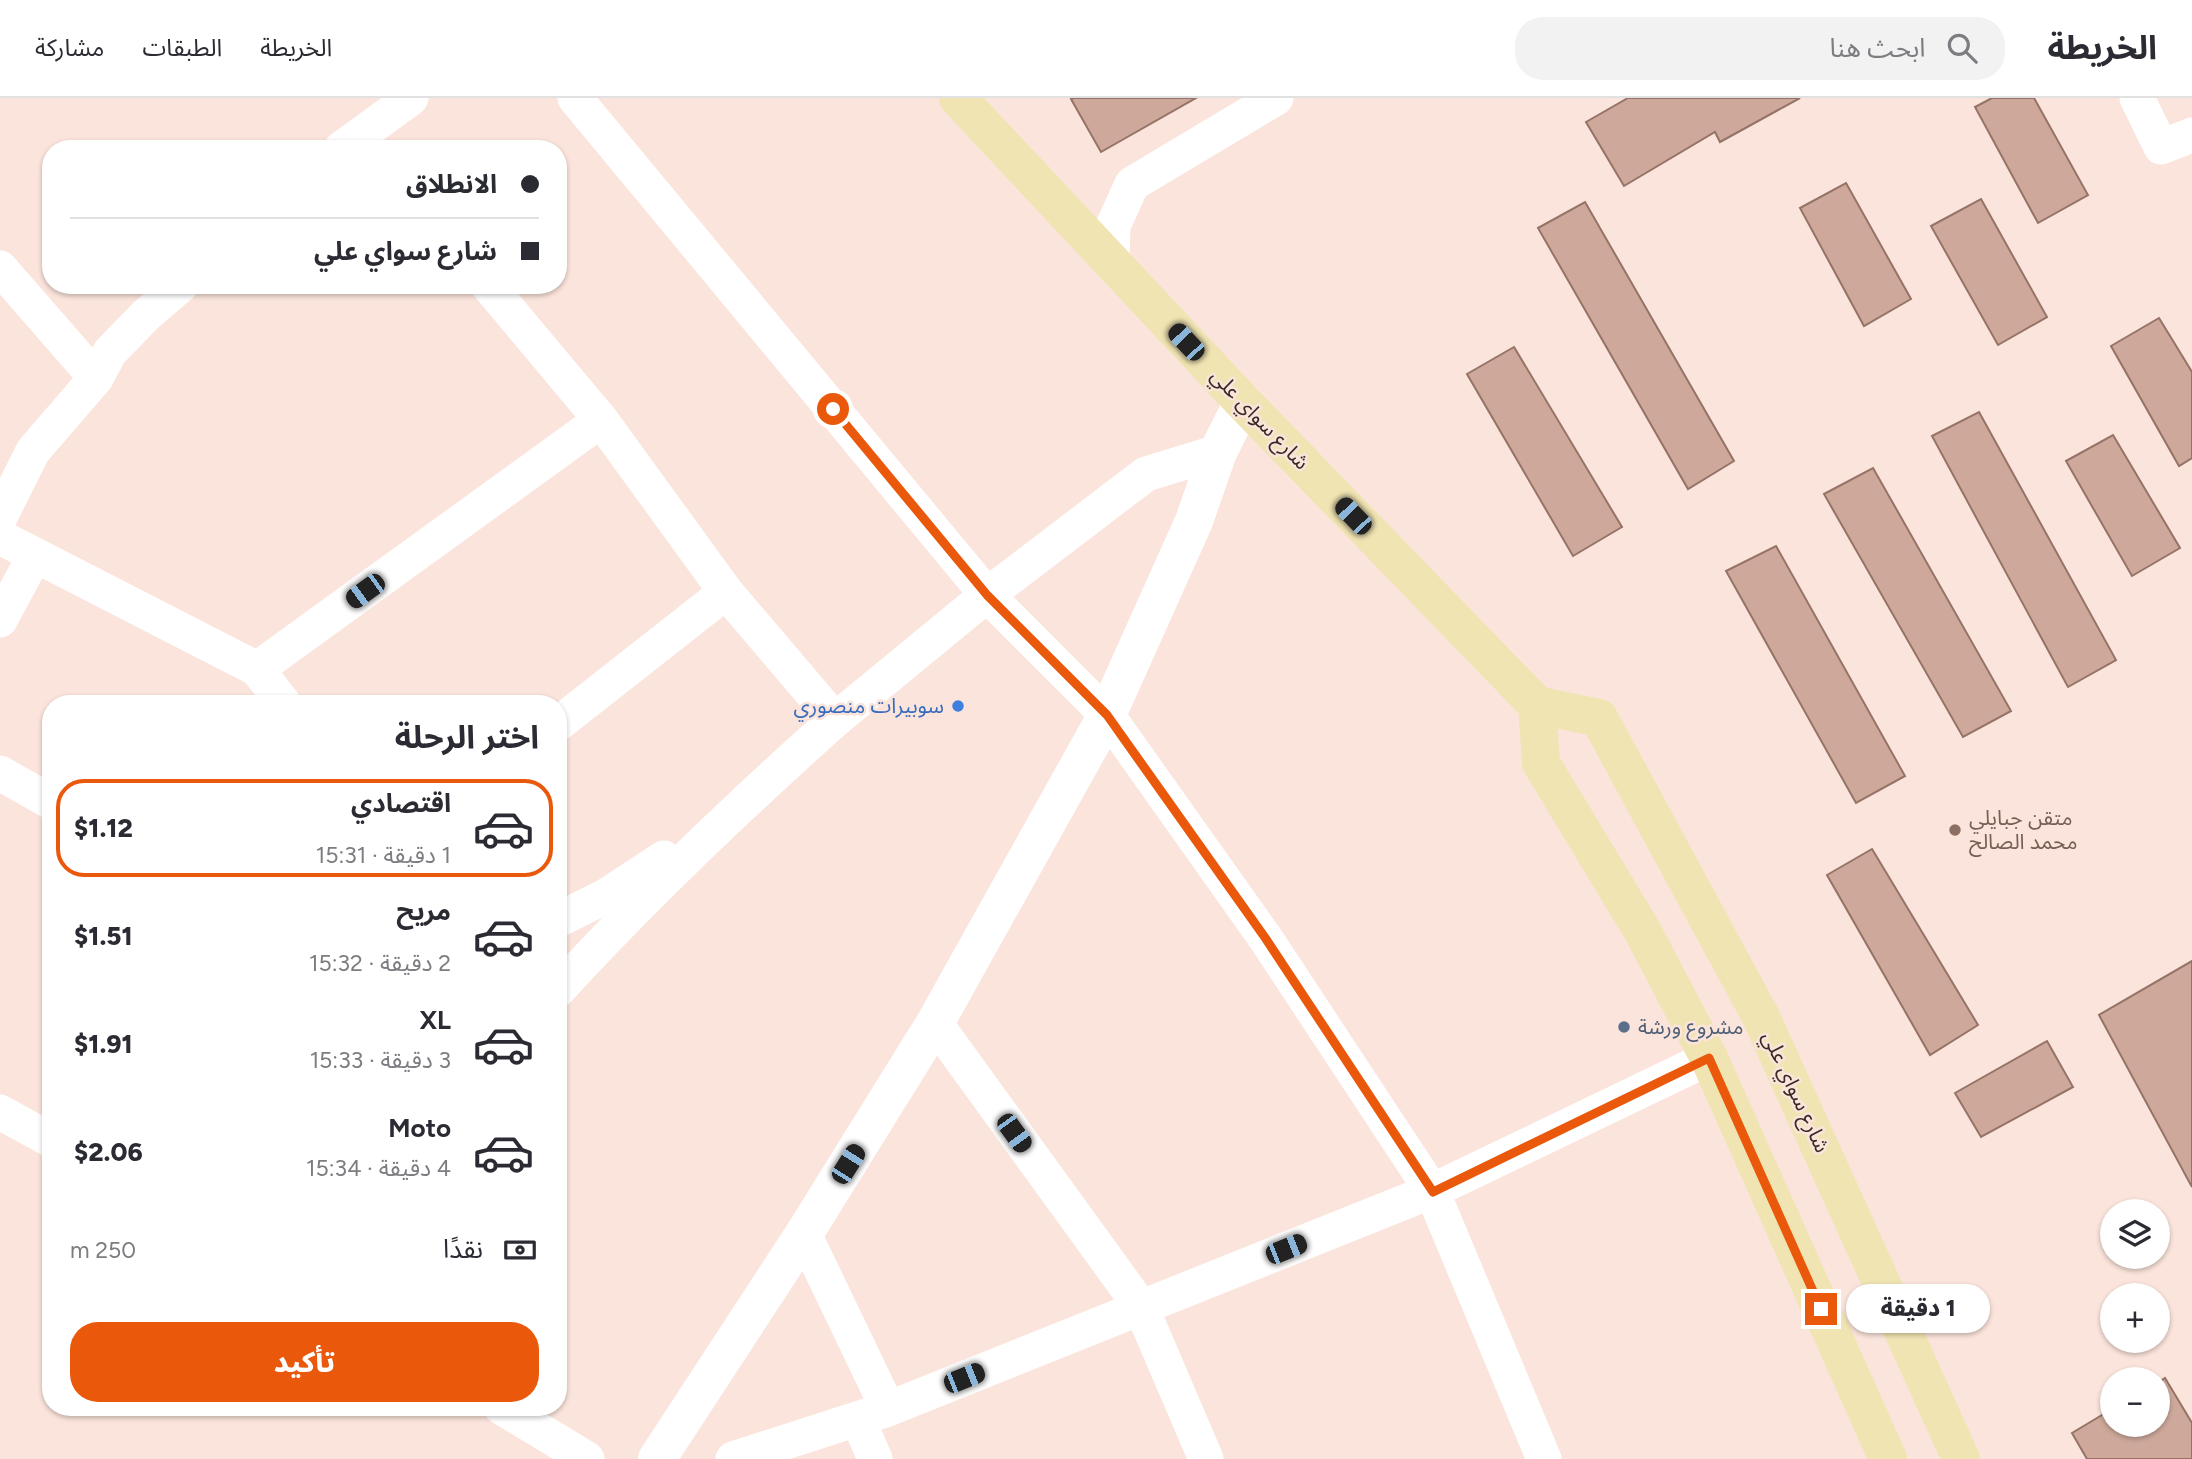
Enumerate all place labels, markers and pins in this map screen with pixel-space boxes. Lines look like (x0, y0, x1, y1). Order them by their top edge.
place label: سوبيرات منصوري (794, 693, 944, 722)
marker: سوبيرات منصوري (950, 698, 966, 714)
place label: متقن جبايلي محمد الصالح (1969, 805, 2078, 857)
marker: متقن جبايلي محمد الصالح (1947, 822, 1963, 838)
place label: مشروع ورشة (1638, 1014, 1744, 1042)
marker: مشروع ورشة (1616, 1019, 1632, 1035)

